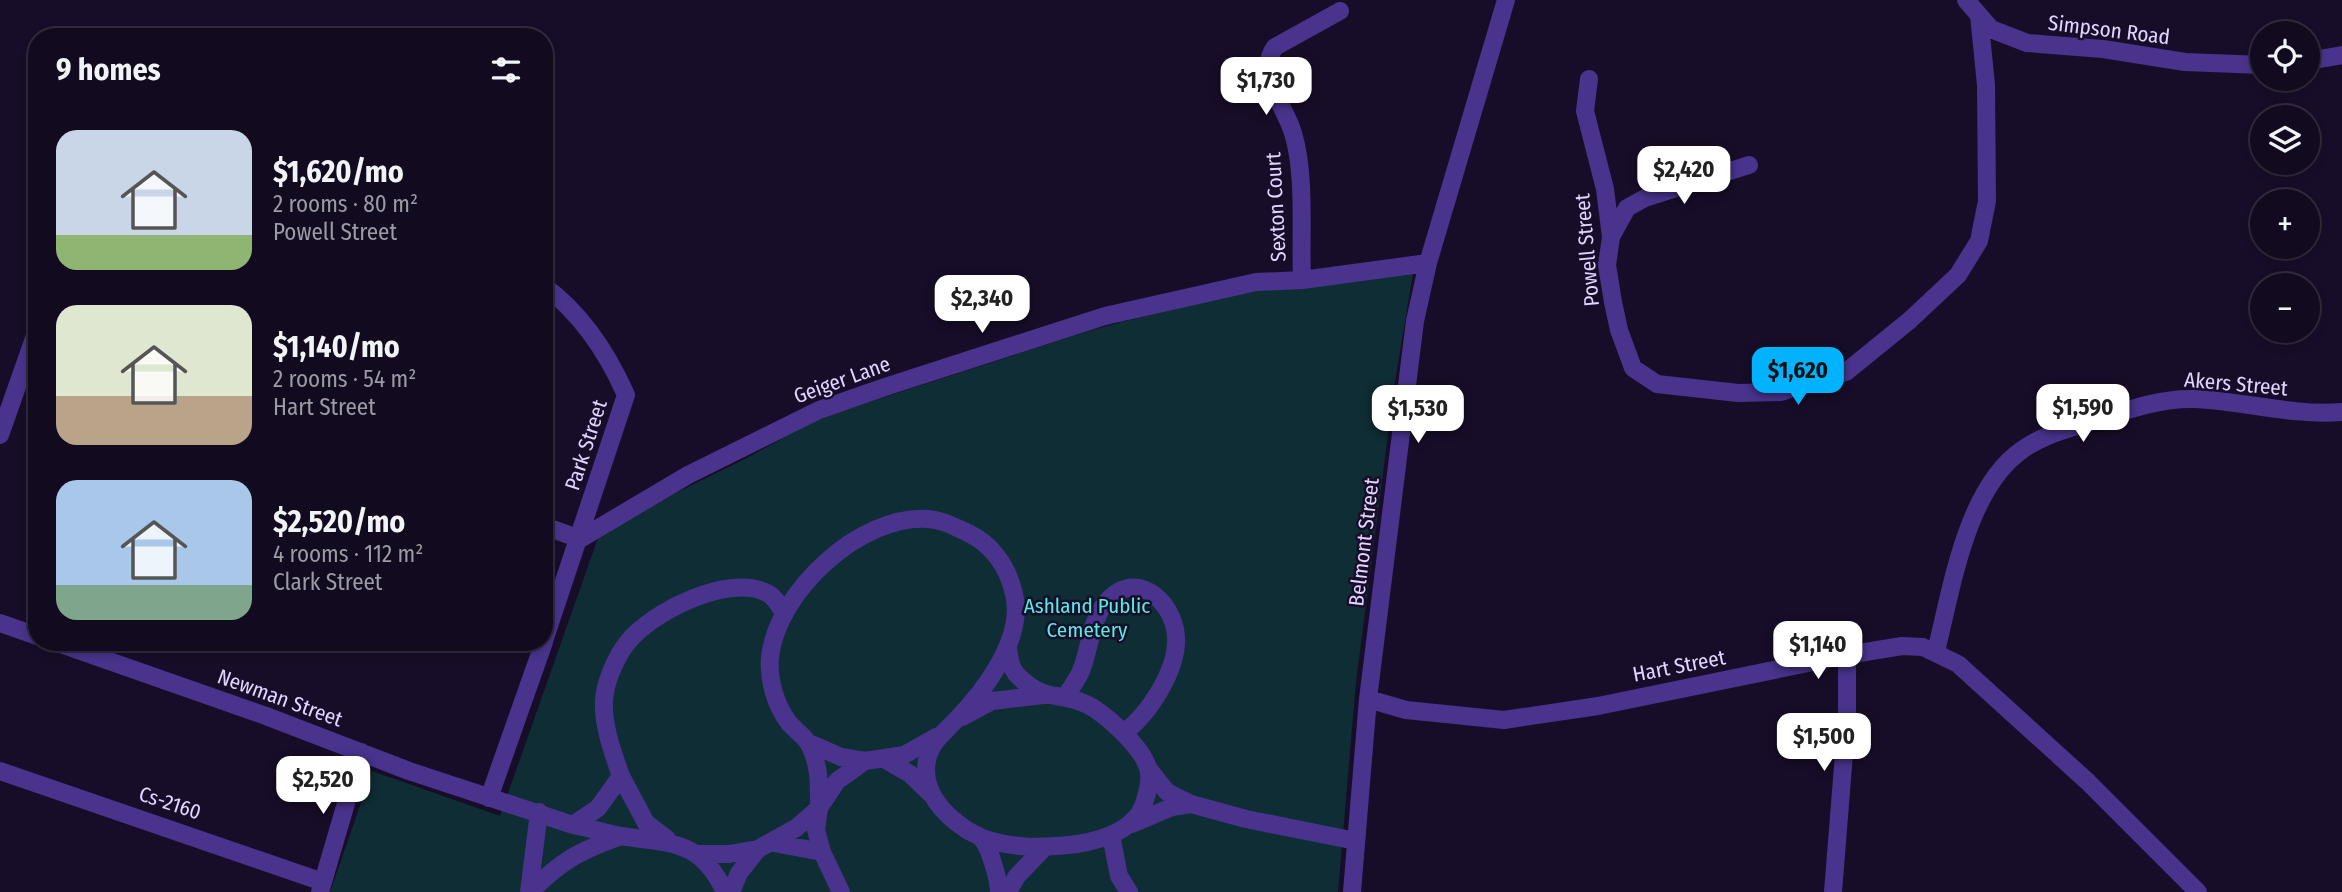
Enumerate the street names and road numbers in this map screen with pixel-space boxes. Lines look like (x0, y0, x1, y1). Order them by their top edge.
street label: Simpson Road (2047, 10, 2171, 50)
street label: Sexton Court (1260, 151, 1292, 263)
street label: Powell Street (1569, 192, 1605, 308)
street label: Geiger Lane (790, 351, 894, 409)
street label: Akers Street (2183, 367, 2289, 401)
street label: Park Street (559, 396, 613, 494)
street label: Belmont Street (1343, 476, 1385, 608)
street label: Hart Street (1630, 644, 1728, 688)
street label: Newman Street (214, 663, 346, 733)
street label: Cs-2160 (136, 781, 204, 825)

